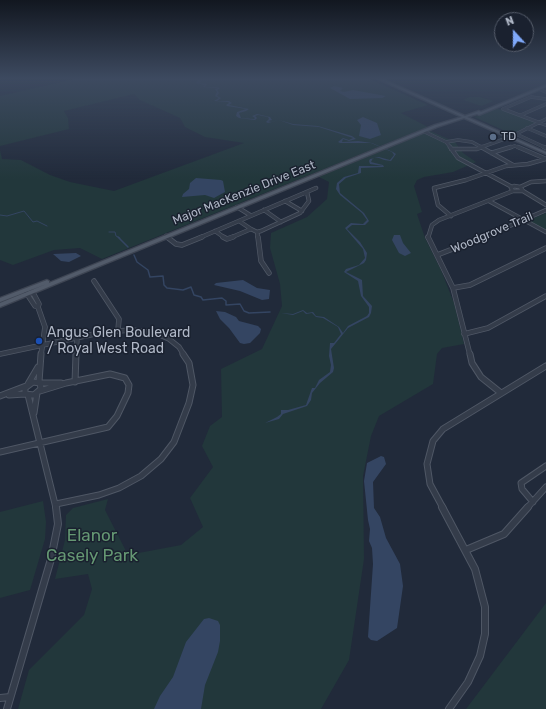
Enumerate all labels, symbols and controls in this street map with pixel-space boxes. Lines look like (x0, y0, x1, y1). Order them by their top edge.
north arrow (494, 12, 534, 52)
text: N (504, 14, 516, 29)
place label: TD (501, 130, 516, 144)
marker: TD (488, 132, 498, 142)
street label: Major MacKenzie Drive East (171, 158, 317, 228)
street label: Woodgrove Trail (449, 209, 535, 257)
place label: Angus Glen Boulevard / Royal West Road (47, 325, 190, 358)
marker: Angus Glen Boulevard / Royal West Road (34, 336, 44, 346)
park label: Elanor Casely Park (46, 526, 138, 566)

